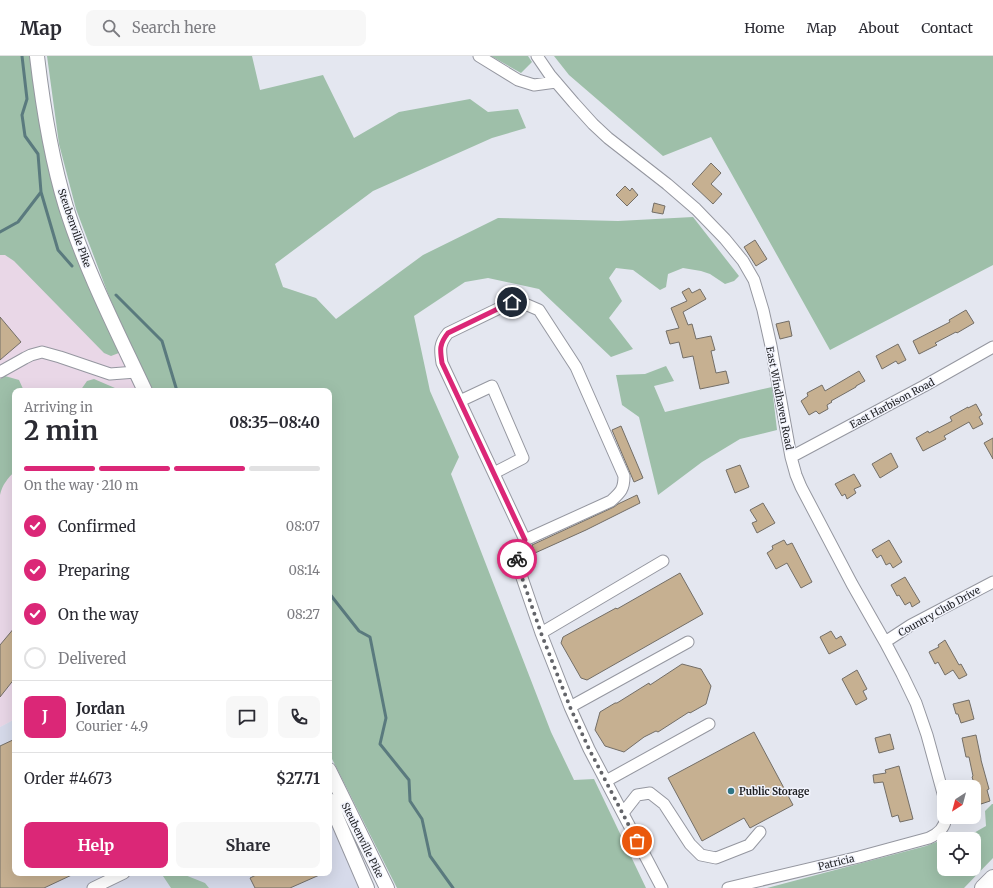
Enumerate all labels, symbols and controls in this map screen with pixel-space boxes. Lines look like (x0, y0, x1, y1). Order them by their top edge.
search box (86, 10, 366, 46)
text: Map (20, 16, 62, 40)
icon: search (100, 17, 122, 39)
text: Search here (132, 18, 216, 37)
text: Home (744, 19, 785, 37)
text: Map (807, 19, 836, 37)
text: About (858, 19, 899, 37)
text: Contact (921, 19, 973, 37)
street label: Steubenville Pike (55, 187, 94, 269)
pin (495, 285, 529, 319)
icon: home (501, 291, 523, 313)
street label: East Windhaven Road (763, 345, 796, 451)
street label: East Harbison Road (848, 376, 937, 431)
text: Arriving in (24, 399, 93, 416)
text: 08:35–08:40 (229, 413, 320, 432)
text: 2 min (24, 414, 98, 447)
text: On the way · 210 m (24, 477, 139, 494)
icon: check (24, 515, 46, 537)
text: Confirmed (58, 517, 136, 536)
text: 08:07 (286, 518, 320, 535)
courier (497, 539, 537, 579)
icon: bike (506, 548, 528, 570)
icon: check (24, 559, 46, 581)
text: Preparing (58, 561, 130, 580)
text: 08:14 (288, 562, 320, 579)
street label: Country Club Drive (896, 584, 982, 639)
icon: check (24, 603, 46, 625)
text: On the way (58, 605, 139, 624)
text: 08:27 (287, 606, 320, 623)
text: Delivered (58, 649, 126, 668)
button: chat (226, 696, 268, 738)
button: phone (278, 696, 320, 738)
text: Jordan (76, 699, 125, 718)
text: J (42, 707, 48, 726)
text: Courier · 4.9 (76, 718, 148, 735)
text: Order #4673 (24, 769, 112, 788)
text: $27.71 (276, 769, 320, 788)
north arrow (937, 780, 981, 824)
map controls (937, 780, 981, 876)
place label: Public Storage (739, 785, 810, 798)
marker: Public Storage (726, 786, 736, 796)
street label: Steubenville Pike (339, 800, 386, 880)
button: Help (24, 822, 168, 868)
button: Share (176, 822, 320, 868)
pin (620, 824, 654, 858)
icon: bag (626, 830, 648, 852)
button: locate (937, 832, 981, 876)
street label: Patricia (817, 852, 856, 873)

